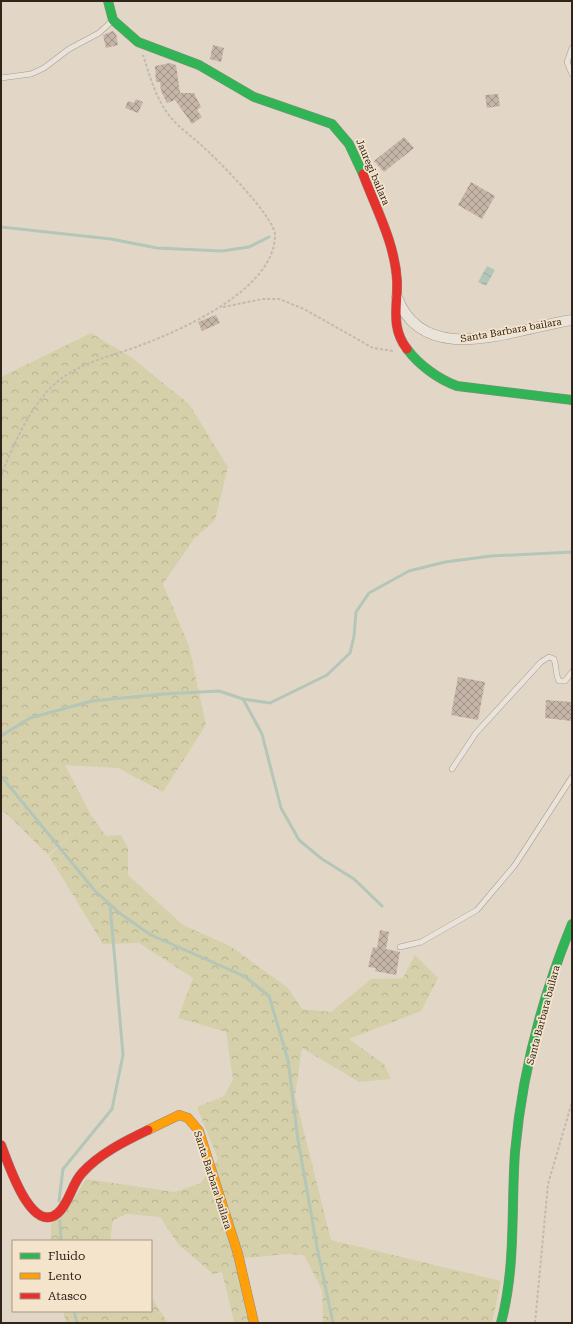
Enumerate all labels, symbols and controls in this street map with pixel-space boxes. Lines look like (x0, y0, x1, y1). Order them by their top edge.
street label: Jauregi bailara (354, 137, 392, 207)
street label: Santa Barbara bailara (460, 316, 563, 344)
street label: Santa Barbara bailara (524, 963, 562, 1066)
street label: Santa Barbara bailara (192, 1130, 234, 1231)
legend (12, 1240, 152, 1312)
text: Fluido (48, 1249, 85, 1263)
text: Lento (48, 1269, 82, 1283)
text: Atasco (48, 1289, 87, 1303)

